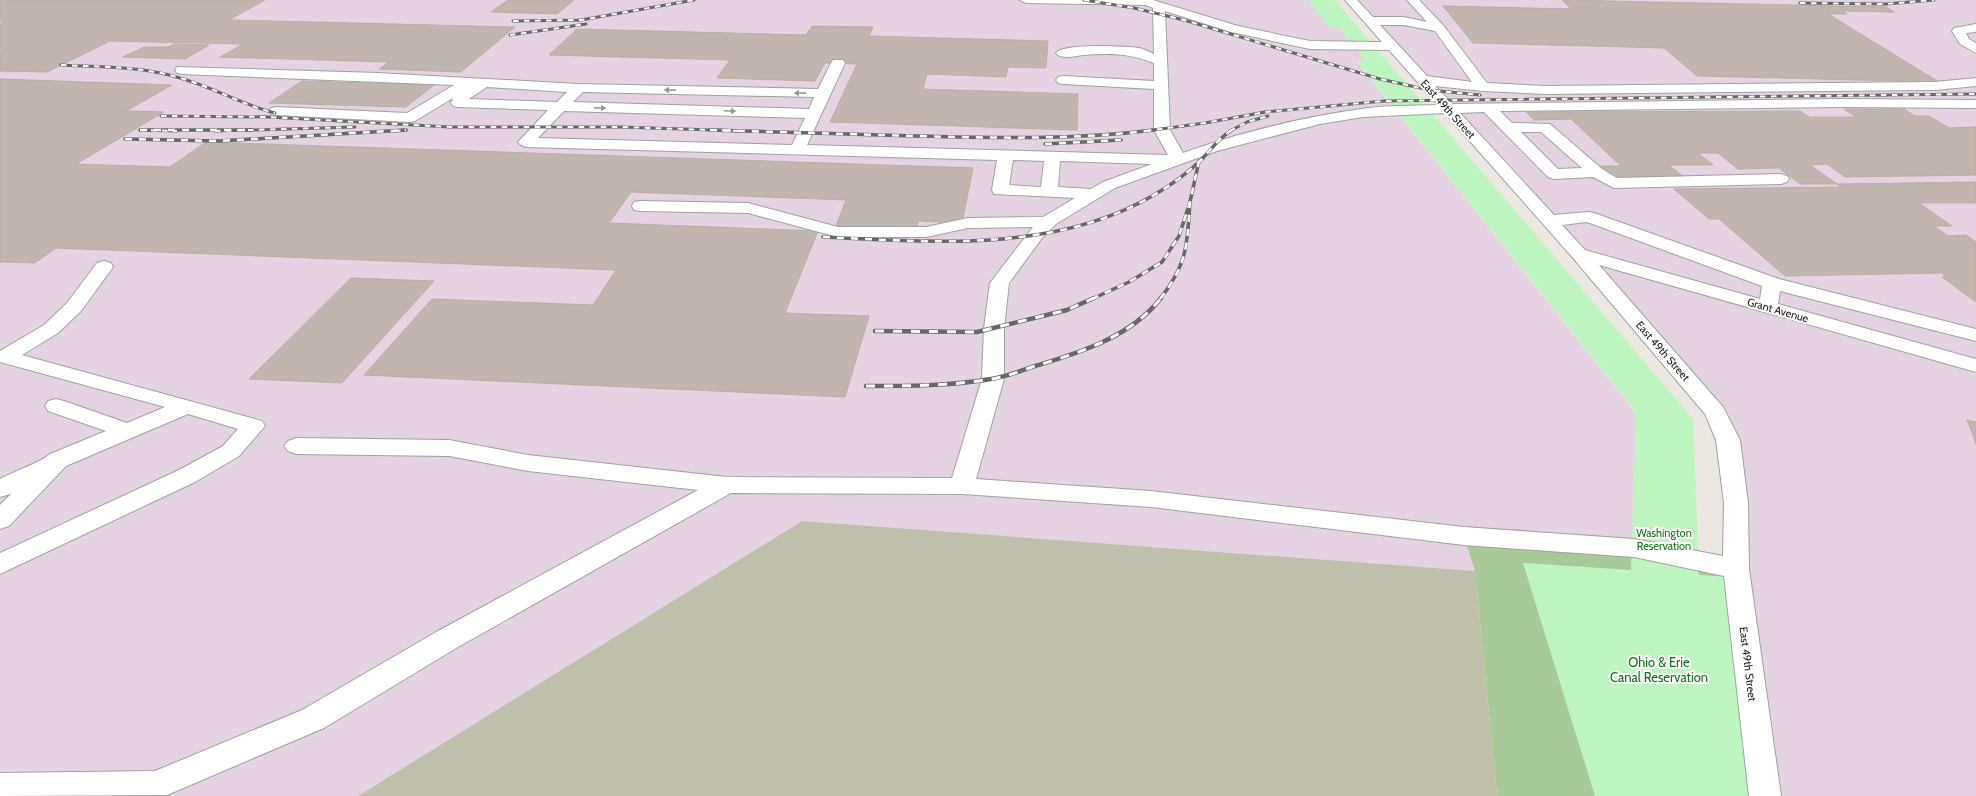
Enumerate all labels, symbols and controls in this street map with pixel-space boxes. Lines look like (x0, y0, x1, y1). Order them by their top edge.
street label: East 49th Street (1418, 76, 1479, 142)
one-way arrow (663, 87, 676, 93)
one-way arrow (794, 89, 806, 96)
one-way arrow (594, 104, 606, 111)
one-way arrow (724, 108, 736, 115)
street label: Grant Avenue (1746, 295, 1811, 326)
street label: East 49th Street (1633, 318, 1693, 384)
park label: Washington Reservation (1636, 526, 1692, 553)
street label: East 49th Street (1736, 626, 1760, 702)
park label: Ohio & Erie Canal Reservation (1610, 654, 1708, 685)

